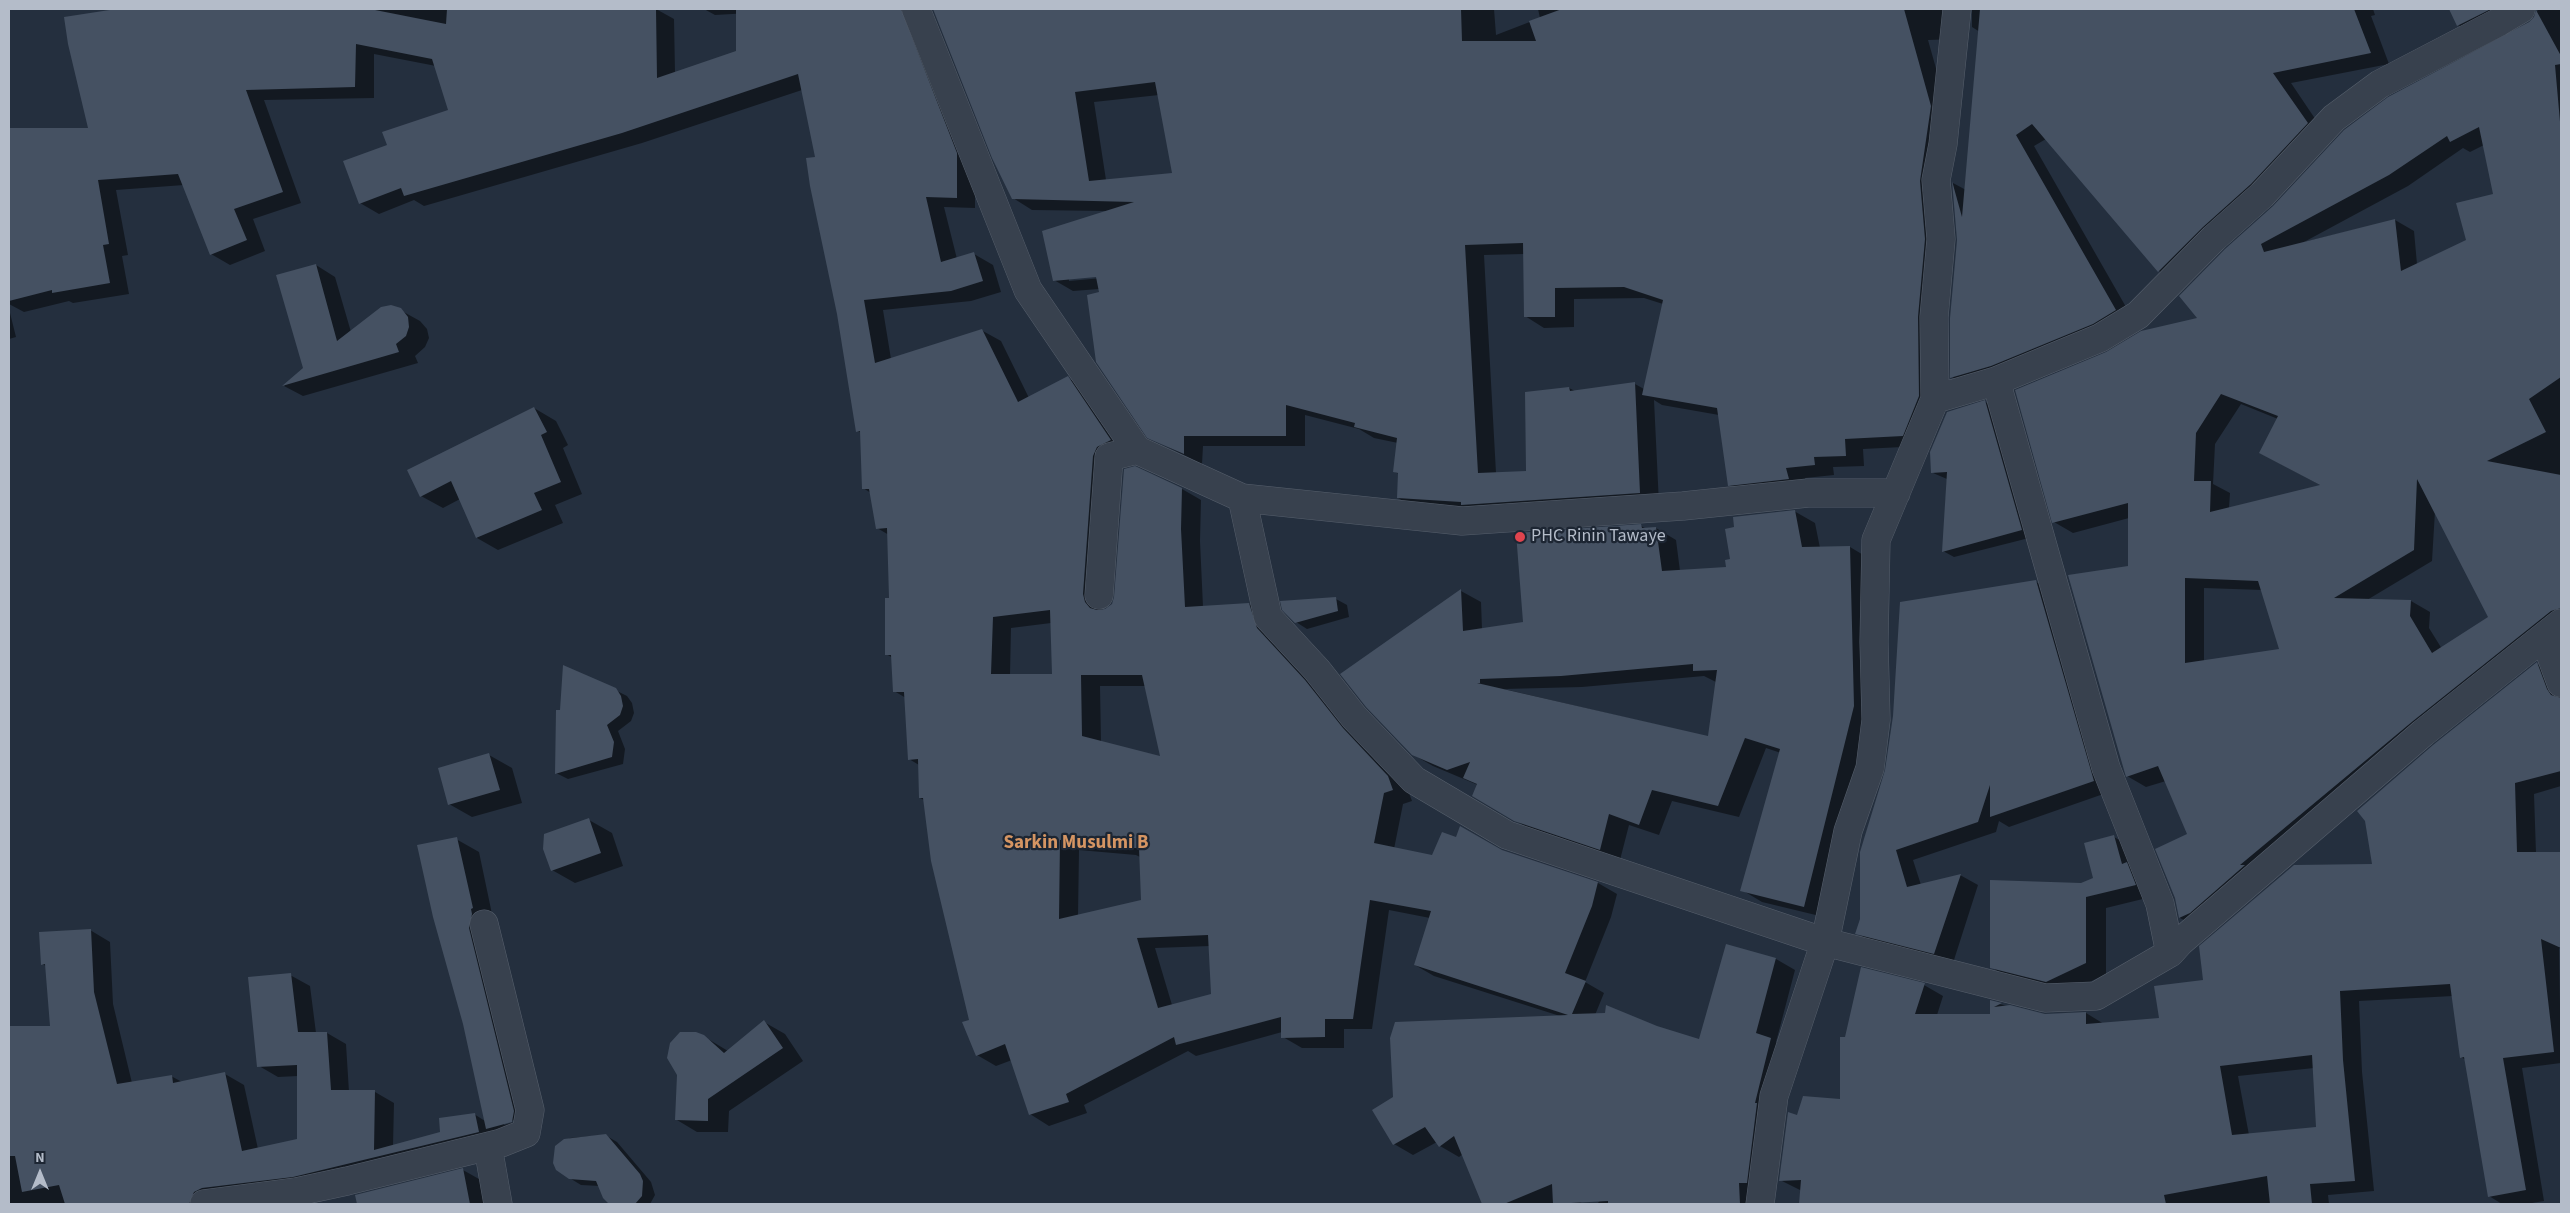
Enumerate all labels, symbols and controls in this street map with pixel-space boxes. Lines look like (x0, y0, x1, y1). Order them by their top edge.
place label: PHC Rinin Tawaye (1531, 526, 1666, 548)
marker: PHC Rinin Tawaye (1513, 530, 1527, 544)
district label: Sarkin Musulmi B (1003, 833, 1149, 855)
north arrow (15, 1148, 65, 1198)
text: N (35, 1148, 45, 1168)

